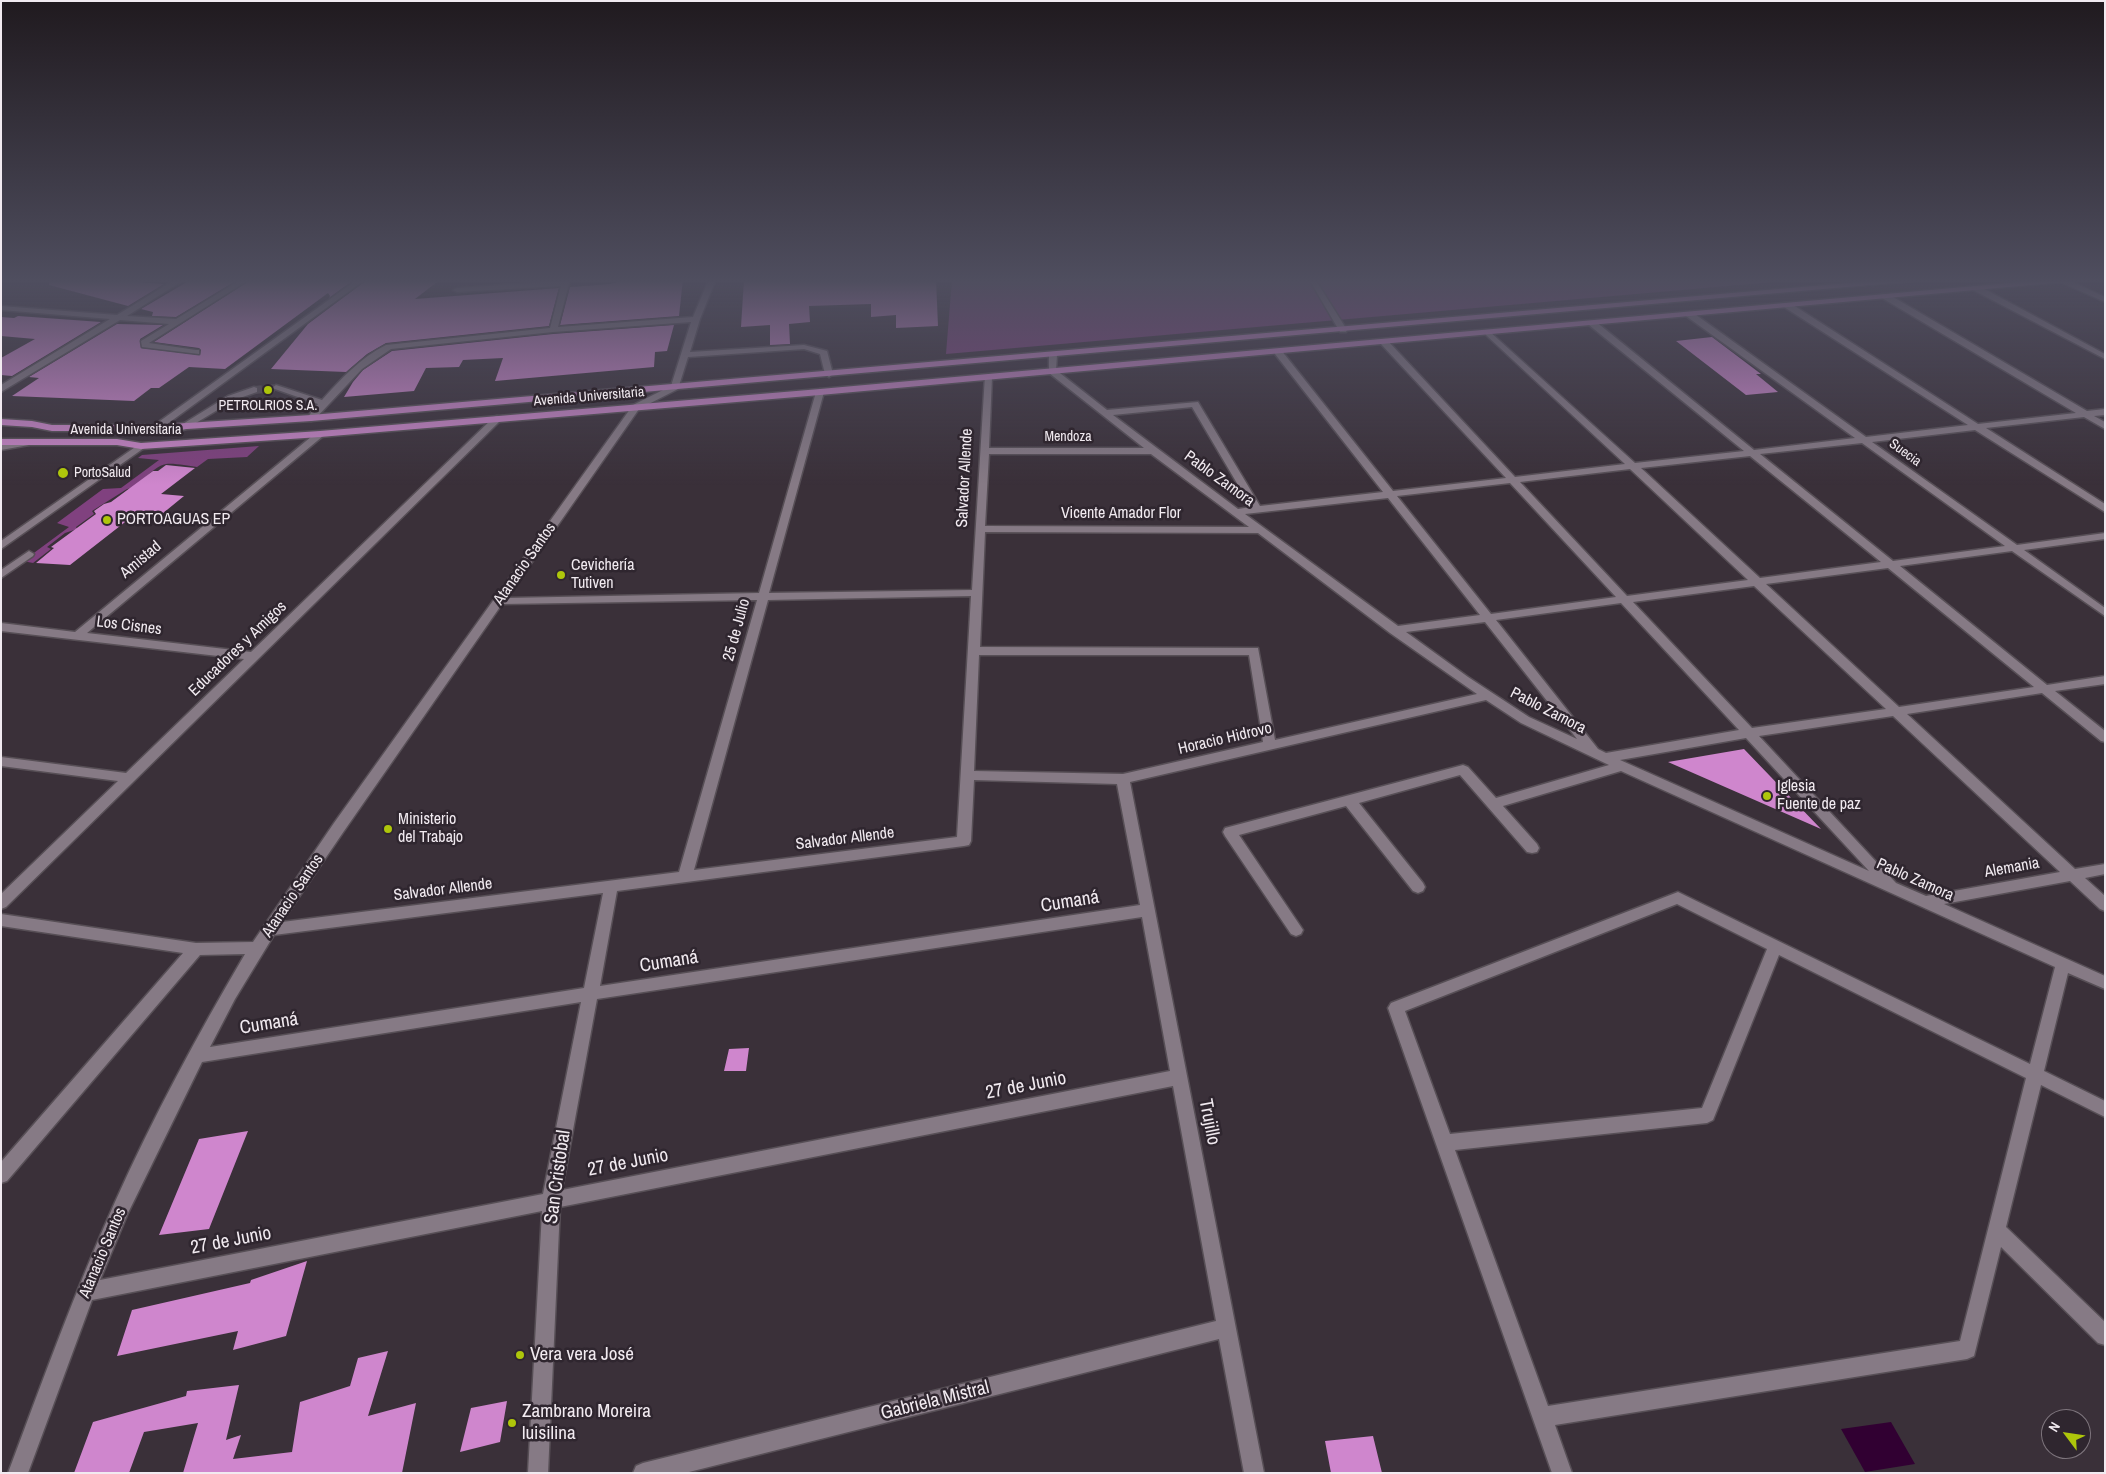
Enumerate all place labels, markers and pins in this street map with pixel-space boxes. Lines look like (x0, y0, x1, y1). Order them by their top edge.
marker: PETROLRIOS S.A. (262, 384, 274, 396)
place label: PETROLRIOS S.A. (219, 398, 317, 414)
place label: PortoSalud (74, 465, 131, 481)
marker: PortoSalud (56, 466, 70, 480)
place label: PORTOAGUAS EP (117, 510, 230, 530)
marker: PORTOAGUAS EP (101, 514, 113, 526)
place label: Cevichería Tutiven (571, 556, 634, 594)
marker: Cevichería Tutiven (555, 569, 567, 581)
place label: Iglesia Fuente de paz (1777, 777, 1861, 815)
marker: Iglesia Fuente de paz (1761, 790, 1773, 802)
place label: Ministerio del Trabajo (398, 810, 463, 848)
marker: Ministerio del Trabajo (382, 823, 394, 835)
place label: Vera vera José (530, 1344, 634, 1366)
marker: Vera vera José (514, 1349, 526, 1361)
place label: Zambrano Moreira luisilina (522, 1401, 651, 1445)
marker: Zambrano Moreira luisilina (506, 1417, 518, 1429)

